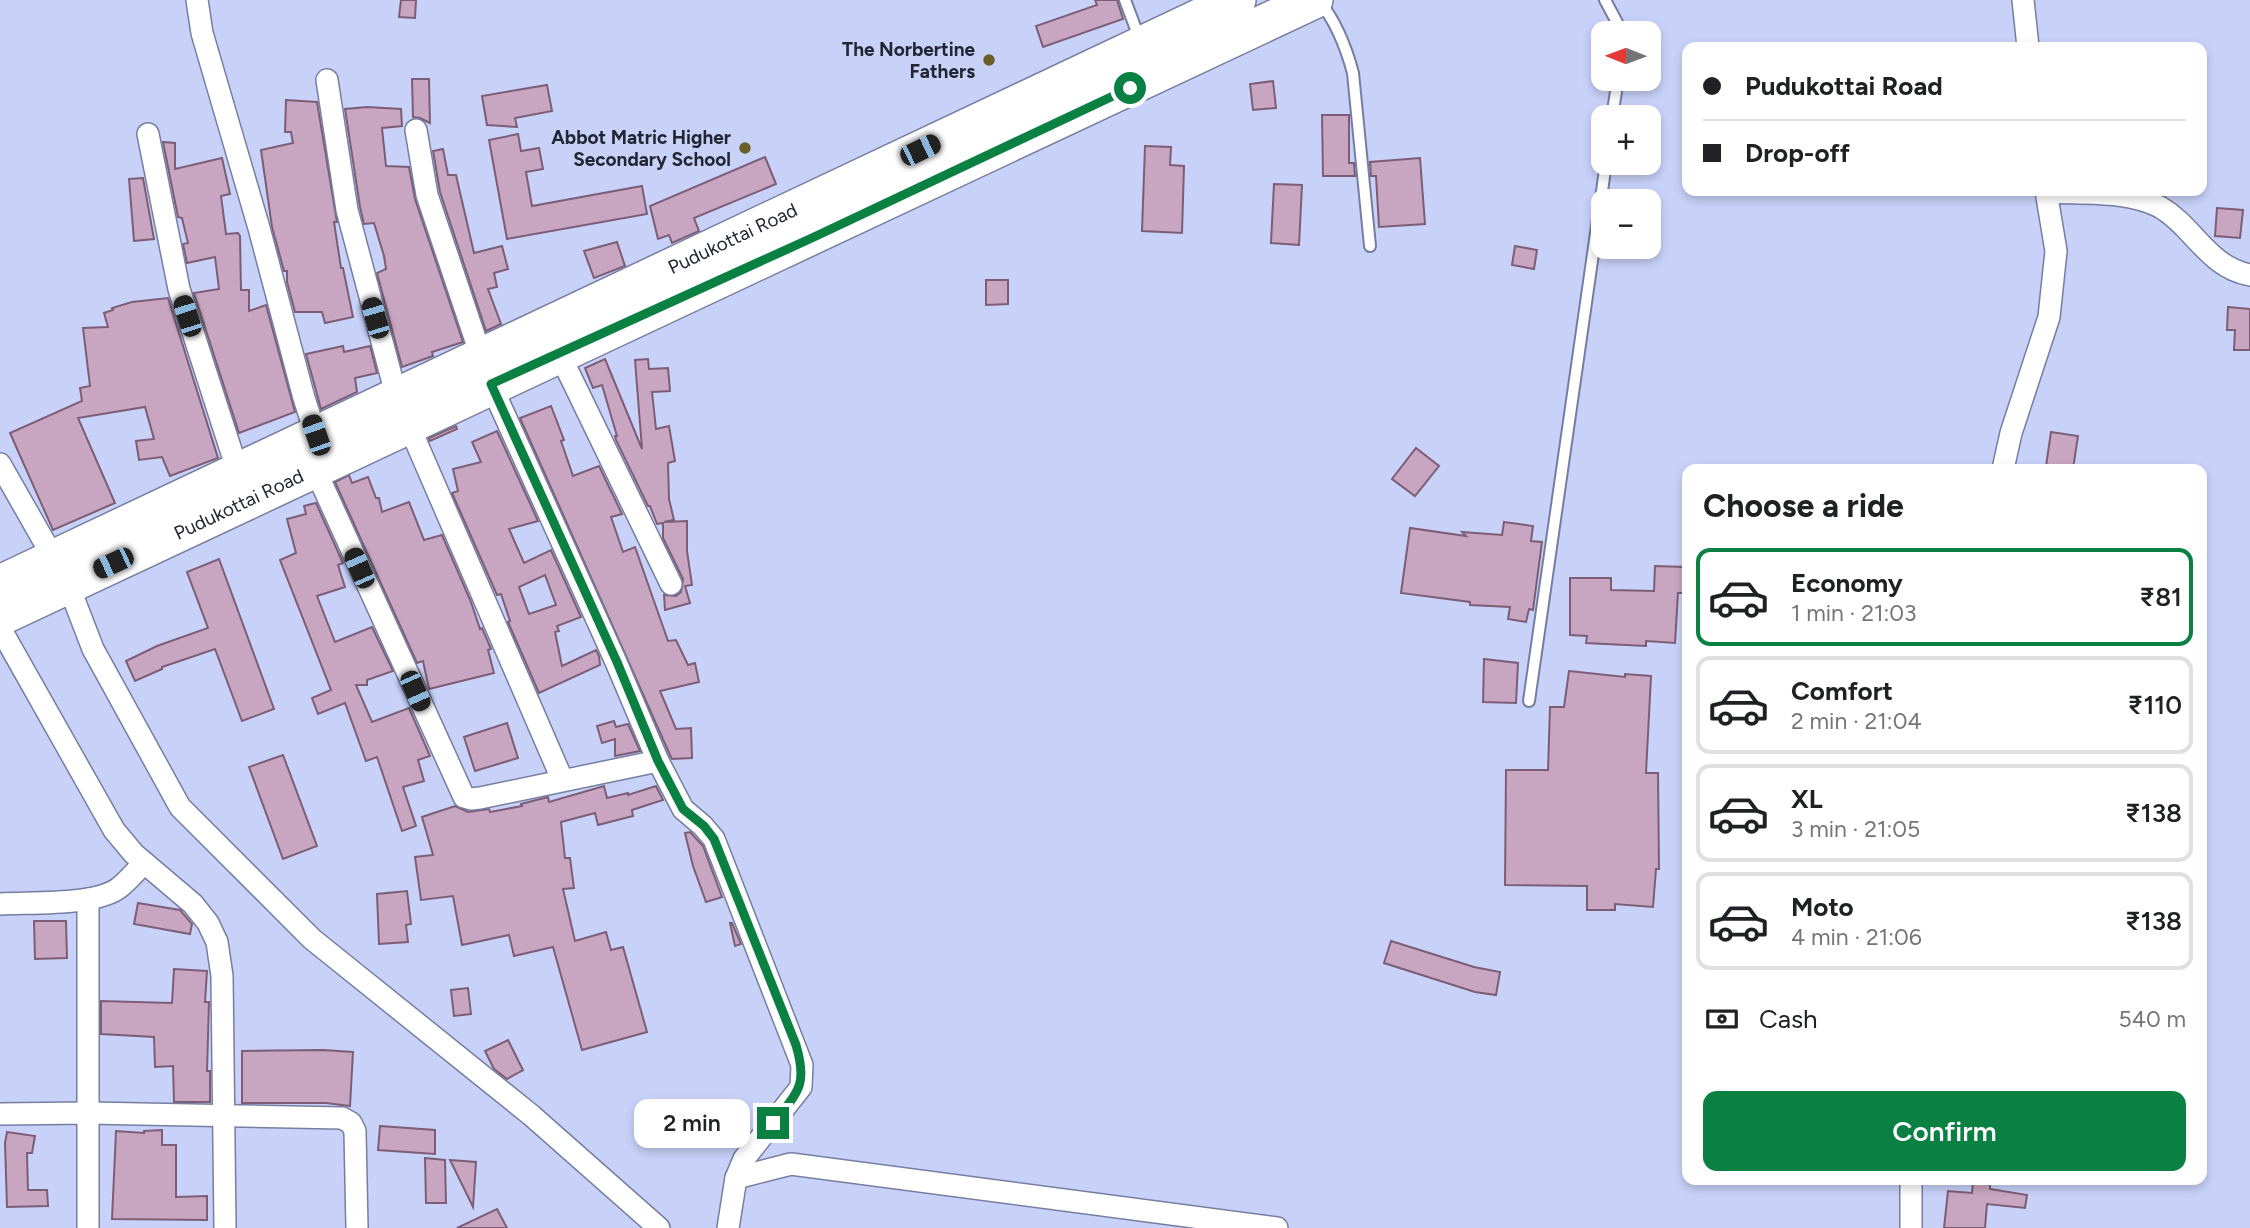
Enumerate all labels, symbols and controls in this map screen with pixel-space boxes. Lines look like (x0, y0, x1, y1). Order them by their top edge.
north arrow (1591, 21, 1661, 91)
map controls (1591, 21, 1661, 259)
place label: The Norbertine Fathers (842, 38, 975, 83)
marker: The Norbertine Fathers (981, 52, 997, 68)
text: Pudukottai Road (1745, 70, 1943, 102)
route start (1114, 72, 1146, 104)
button: + (1591, 105, 1661, 175)
place label: Abbot Matric Higher Secondary School (551, 126, 731, 171)
car (897, 131, 944, 169)
text: Drop-off (1745, 137, 1850, 169)
marker: Abbot Matric Higher Secondary School (737, 140, 753, 156)
button: − (1591, 189, 1661, 259)
street label: Pudukottai Road (664, 198, 801, 279)
car (171, 293, 204, 339)
car (360, 295, 391, 341)
car (300, 412, 333, 458)
street label: Pudukottai Road (170, 464, 307, 544)
text: Choose a ride (1703, 487, 1904, 525)
car (90, 545, 137, 581)
car (341, 545, 378, 591)
icon: car (1707, 566, 1770, 629)
text: Economy (1791, 567, 1903, 599)
text: ₹81 (2139, 581, 2182, 613)
text: 1 min · 21:03 (1791, 599, 1917, 627)
car (397, 668, 434, 714)
icon: car (1707, 674, 1770, 737)
text: Comfort (1791, 675, 1893, 707)
text: ₹110 (2128, 689, 2182, 721)
text: 2 min · 21:04 (1791, 707, 1922, 735)
icon: car (1707, 782, 1770, 845)
text: XL (1791, 783, 1823, 815)
text: ₹138 (2125, 797, 2182, 829)
text: 3 min · 21:05 (1791, 815, 1920, 843)
icon: car (1707, 890, 1770, 953)
text: Moto (1791, 891, 1854, 923)
text: ₹138 (2125, 905, 2182, 937)
text: 4 min · 21:06 (1791, 923, 1922, 951)
icon: cash (1703, 1000, 1741, 1038)
text: Cash (1759, 1003, 1818, 1035)
text: 540 m (2118, 1005, 2186, 1033)
button: Confirm (1703, 1091, 2186, 1171)
callout: 2 min (633, 1098, 748, 1148)
route end (757, 1107, 789, 1139)
text: 2 min (663, 1109, 721, 1137)

